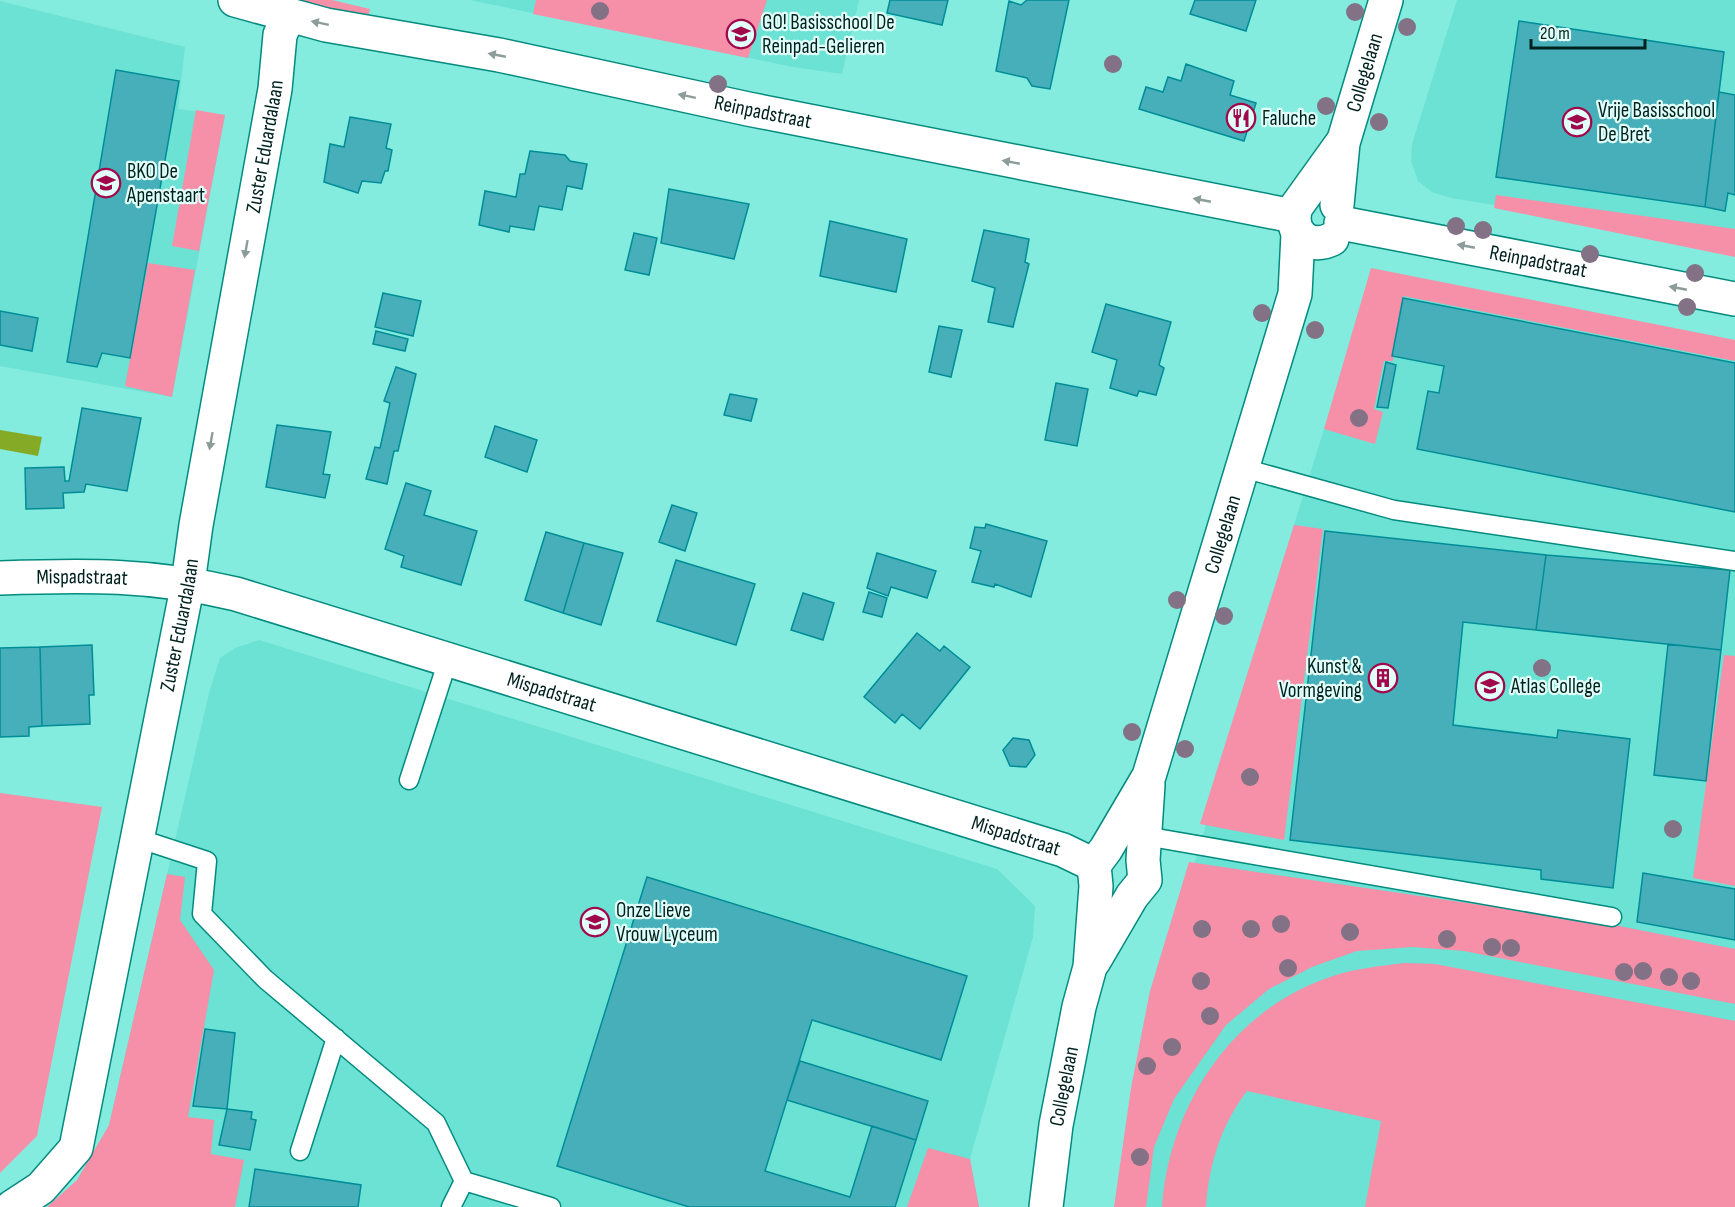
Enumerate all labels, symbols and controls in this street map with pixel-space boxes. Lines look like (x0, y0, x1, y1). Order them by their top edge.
place label: GO! Basisschool De Reinpad-Gelieren (762, 10, 895, 59)
scale bar (1531, 12, 1645, 50)
one-way arrow (311, 18, 330, 27)
school or university icon: GO! Basisschool De Reinpad-Gelieren (725, 18, 757, 50)
text: 20 m (1540, 23, 1570, 44)
street label: Collegelaan (1341, 30, 1388, 115)
one-way arrow (487, 50, 506, 59)
street label: Zuster Eduardalaan (241, 79, 289, 215)
one-way arrow (678, 90, 697, 100)
street label: Reinpadstraat (712, 90, 814, 134)
place label: Vrije Basisschool De Bret (1598, 98, 1715, 147)
restaurant icon: Faluche (1225, 102, 1257, 134)
place label: Faluche (1262, 106, 1316, 131)
school or university icon: Vrije Basisschool De Bret (1561, 106, 1593, 138)
one-way arrow (1002, 156, 1020, 166)
place label: BKO De Apenstaart (126, 159, 205, 208)
school or university icon: BKO De Apenstaart (90, 167, 122, 199)
one-way arrow (1193, 195, 1212, 204)
one-way arrow (241, 240, 250, 259)
street label: Reinpadstraat (1487, 240, 1589, 283)
one-way arrow (1456, 241, 1475, 250)
one-way arrow (1668, 283, 1687, 292)
one-way arrow (206, 432, 215, 451)
street label: Collegelaan (1199, 492, 1246, 577)
street label: Zuster Eduardalaan (155, 557, 204, 694)
street label: Mispadstraat (36, 564, 128, 591)
place label: Kunst & Vormgeving (1279, 654, 1362, 703)
building icon: Kunst & Vormgeving (1367, 662, 1399, 694)
street label: Mispadstraat (504, 667, 599, 718)
school or university icon: Atlas College (1474, 670, 1506, 702)
place label: Atlas College (1510, 674, 1601, 699)
street label: Mispadstraat (968, 810, 1063, 861)
place label: Onze Lieve Vrouw Lyceum (616, 898, 718, 947)
school or university icon: Onze Lieve Vrouw Lyceum (579, 906, 611, 938)
street label: Collegelaan (1044, 1044, 1084, 1128)

